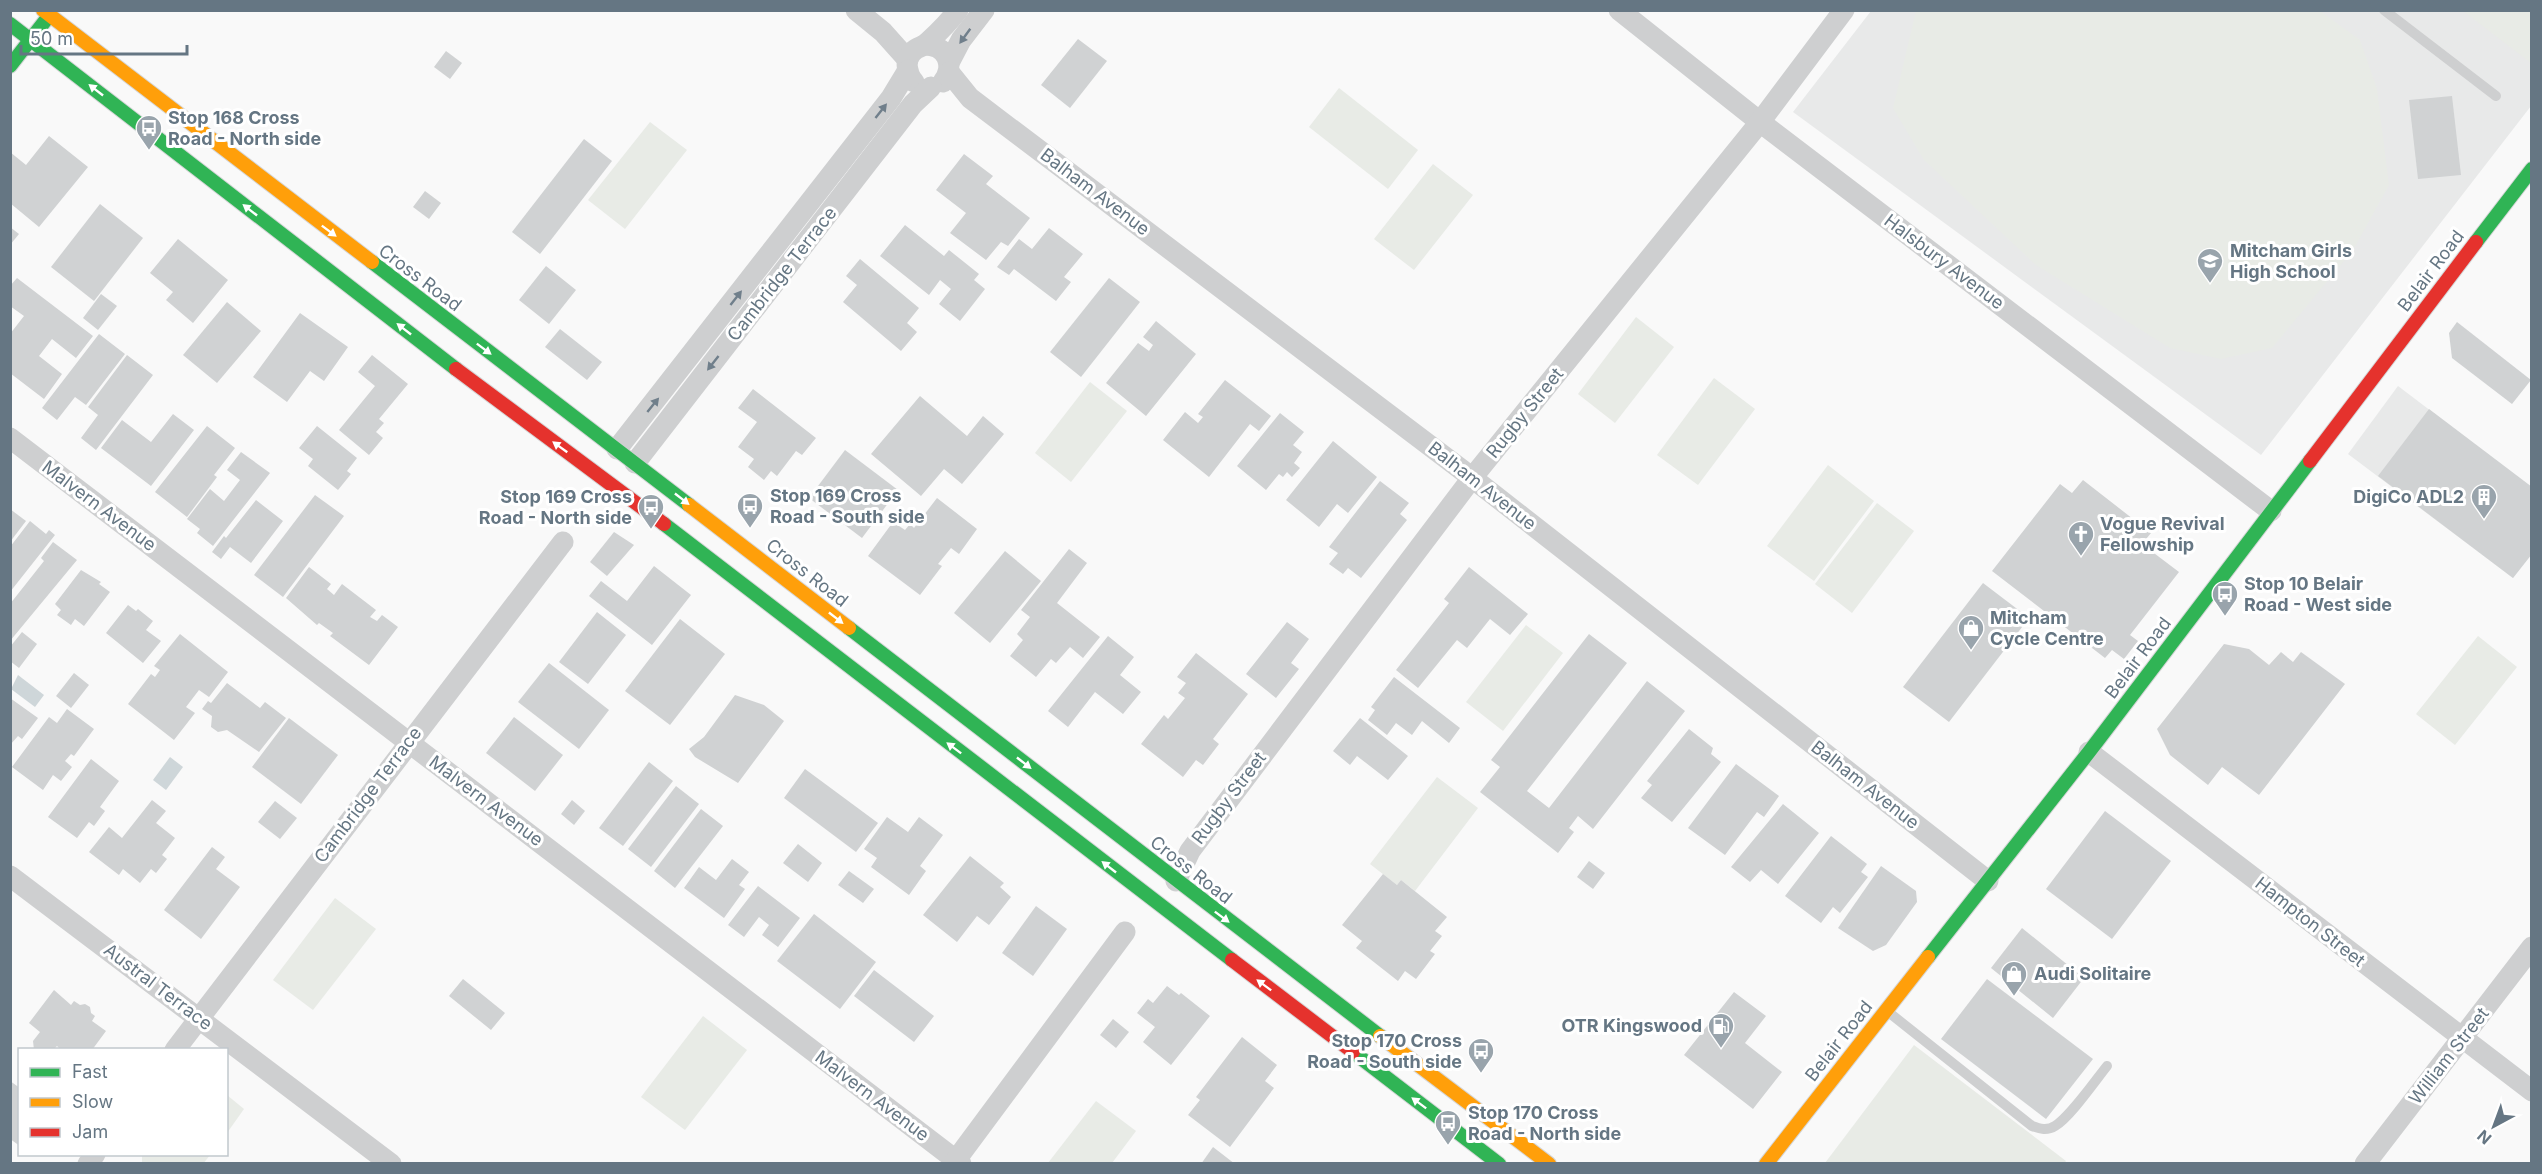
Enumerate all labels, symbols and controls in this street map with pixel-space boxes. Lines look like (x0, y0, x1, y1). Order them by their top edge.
scale bar (21, 18, 188, 56)
one-way arrow (959, 27, 971, 43)
text: 50 m (30, 28, 73, 49)
one-way arrow (88, 85, 103, 97)
one-way arrow (875, 103, 887, 118)
place label: Stop 168 Cross Road - North side (168, 107, 321, 149)
bus stop icon: Stop 168 Cross Road - North side (134, 113, 164, 151)
street label: Balham Avenue (1037, 144, 1154, 239)
street label: Cambridge Terrace (723, 202, 841, 345)
one-way arrow (242, 203, 258, 216)
street label: Halsbury Avenue (1880, 210, 2008, 313)
one-way arrow (321, 224, 336, 236)
street label: Belair Road (2393, 226, 2468, 315)
street label: Cross Road (375, 240, 466, 315)
place label: Mitcham Girls High School (2230, 240, 2352, 282)
school or university icon: Mitcham Girls High School (2195, 246, 2225, 284)
one-way arrow (730, 290, 743, 306)
one-way arrow (396, 323, 412, 336)
one-way arrow (476, 342, 491, 354)
one-way arrow (707, 355, 719, 371)
street label: Rugby Street (1482, 363, 1567, 462)
one-way arrow (646, 398, 658, 413)
street label: Balham Avenue (1424, 437, 1540, 534)
one-way arrow (552, 441, 567, 453)
street label: Malvern Avenue (38, 456, 160, 555)
building icon: DigiCo ADL2 (2469, 482, 2499, 520)
place label: Stop 169 Cross Road - South side (770, 485, 925, 527)
place label: Stop 169 Cross Road - North side (479, 486, 632, 528)
place label: DigiCo ADL2 (2353, 486, 2464, 507)
bus stop icon: Stop 169 Cross Road - South side (735, 491, 765, 529)
bus stop icon: Stop 169 Cross Road - North side (636, 492, 666, 530)
one-way arrow (674, 492, 689, 504)
place label: Vogue Revival Fellowship (2100, 513, 2225, 555)
church icon: Vogue Revival Fellowship (2066, 519, 2096, 557)
street label: Cross Road (762, 534, 852, 611)
place label: Stop 10 Belair Road - West side (2244, 573, 2392, 615)
bus stop icon: Stop 10 Belair Road - West side (2210, 579, 2240, 617)
place label: Mitcham Cycle Centre (1990, 607, 2104, 649)
one-way arrow (828, 612, 844, 624)
shop icon: Mitcham Cycle Centre (1956, 613, 1986, 651)
street label: Belair Road (2100, 613, 2175, 702)
street label: Cambridge Terrace (310, 723, 425, 867)
street label: Balham Avenue (1807, 736, 1923, 833)
one-way arrow (946, 742, 962, 754)
street label: Rugby Street (1187, 747, 1270, 848)
street label: Malvern Avenue (425, 751, 547, 850)
one-way arrow (1015, 757, 1031, 769)
street label: Cross Road (1146, 831, 1236, 908)
one-way arrow (1101, 860, 1117, 873)
street label: Hampton Street (2251, 872, 2369, 971)
one-way arrow (1215, 910, 1230, 922)
street label: Austral Terrace (100, 939, 217, 1034)
shop icon: Audi Solitaire (1999, 959, 2029, 997)
place label: Audi Solitaire (2034, 963, 2152, 984)
one-way arrow (1256, 980, 1271, 992)
street label: Belair Road (1801, 996, 1877, 1085)
street label: William Street (2404, 1003, 2493, 1108)
fuel station icon: OTR Kingswood (1706, 1011, 1736, 1049)
place label: OTR Kingswood (1562, 1015, 1702, 1036)
place label: Stop 170 Cross Road - South side (1307, 1030, 1462, 1072)
bus stop icon: Stop 170 Cross Road - South side (1466, 1036, 1496, 1074)
street label: Malvern Avenue (811, 1046, 933, 1145)
legend (18, 1048, 228, 1156)
text: Fast (72, 1061, 108, 1082)
text: Slow (72, 1091, 113, 1112)
north arrow (2464, 1096, 2524, 1156)
one-way arrow (1411, 1097, 1427, 1109)
place label: Stop 170 Cross Road - North side (1468, 1102, 1621, 1144)
bus stop icon: Stop 170 Cross Road - North side (1433, 1108, 1463, 1146)
text: Jam (72, 1121, 108, 1142)
text: N (2473, 1126, 2495, 1149)

